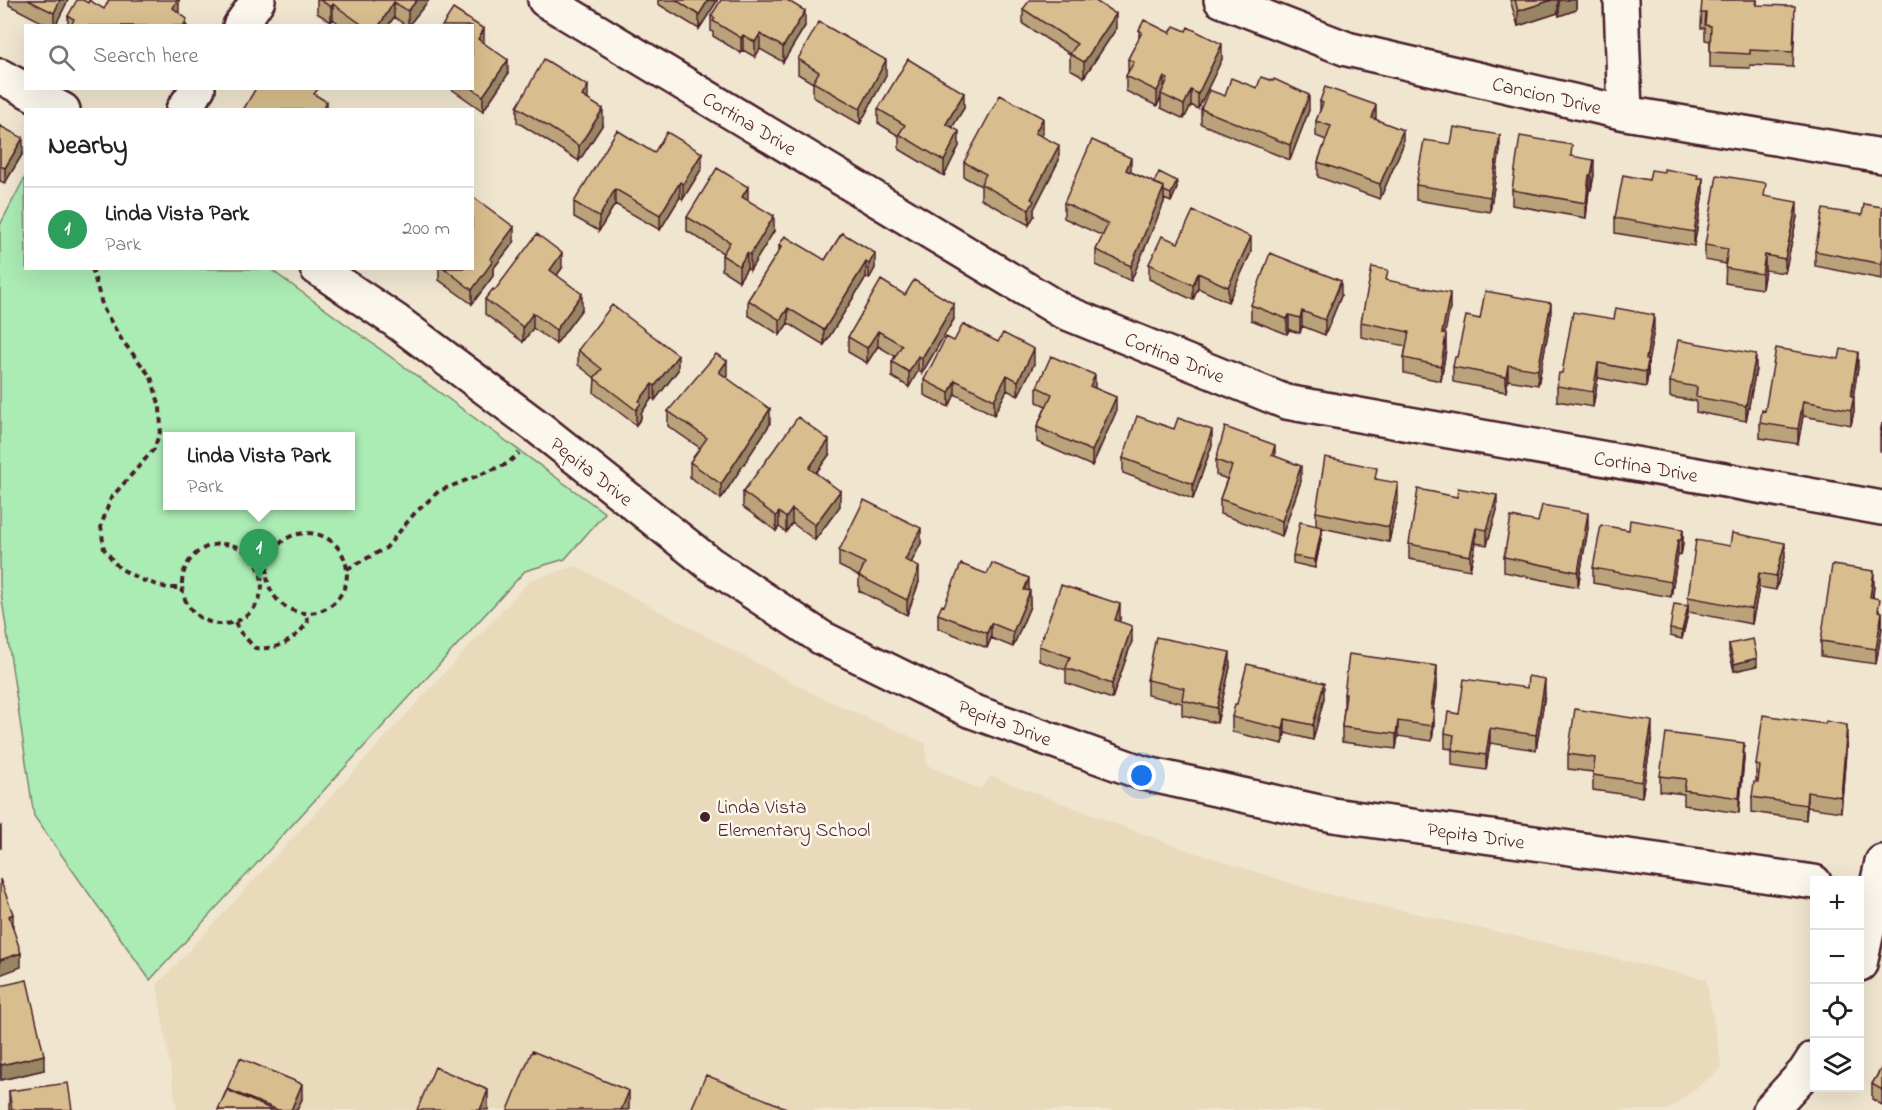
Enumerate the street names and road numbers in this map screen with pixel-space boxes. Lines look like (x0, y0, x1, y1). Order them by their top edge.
street label: Cancion Drive (1489, 71, 1604, 124)
street label: Cortina Drive (696, 86, 801, 165)
street label: Cortina Drive (1120, 326, 1228, 393)
street label: Pepita Drive (543, 431, 638, 515)
street label: Cortina Drive (1591, 445, 1700, 492)
street label: Pepita Drive (953, 693, 1055, 755)
street label: Pepita Drive (1425, 816, 1526, 859)

